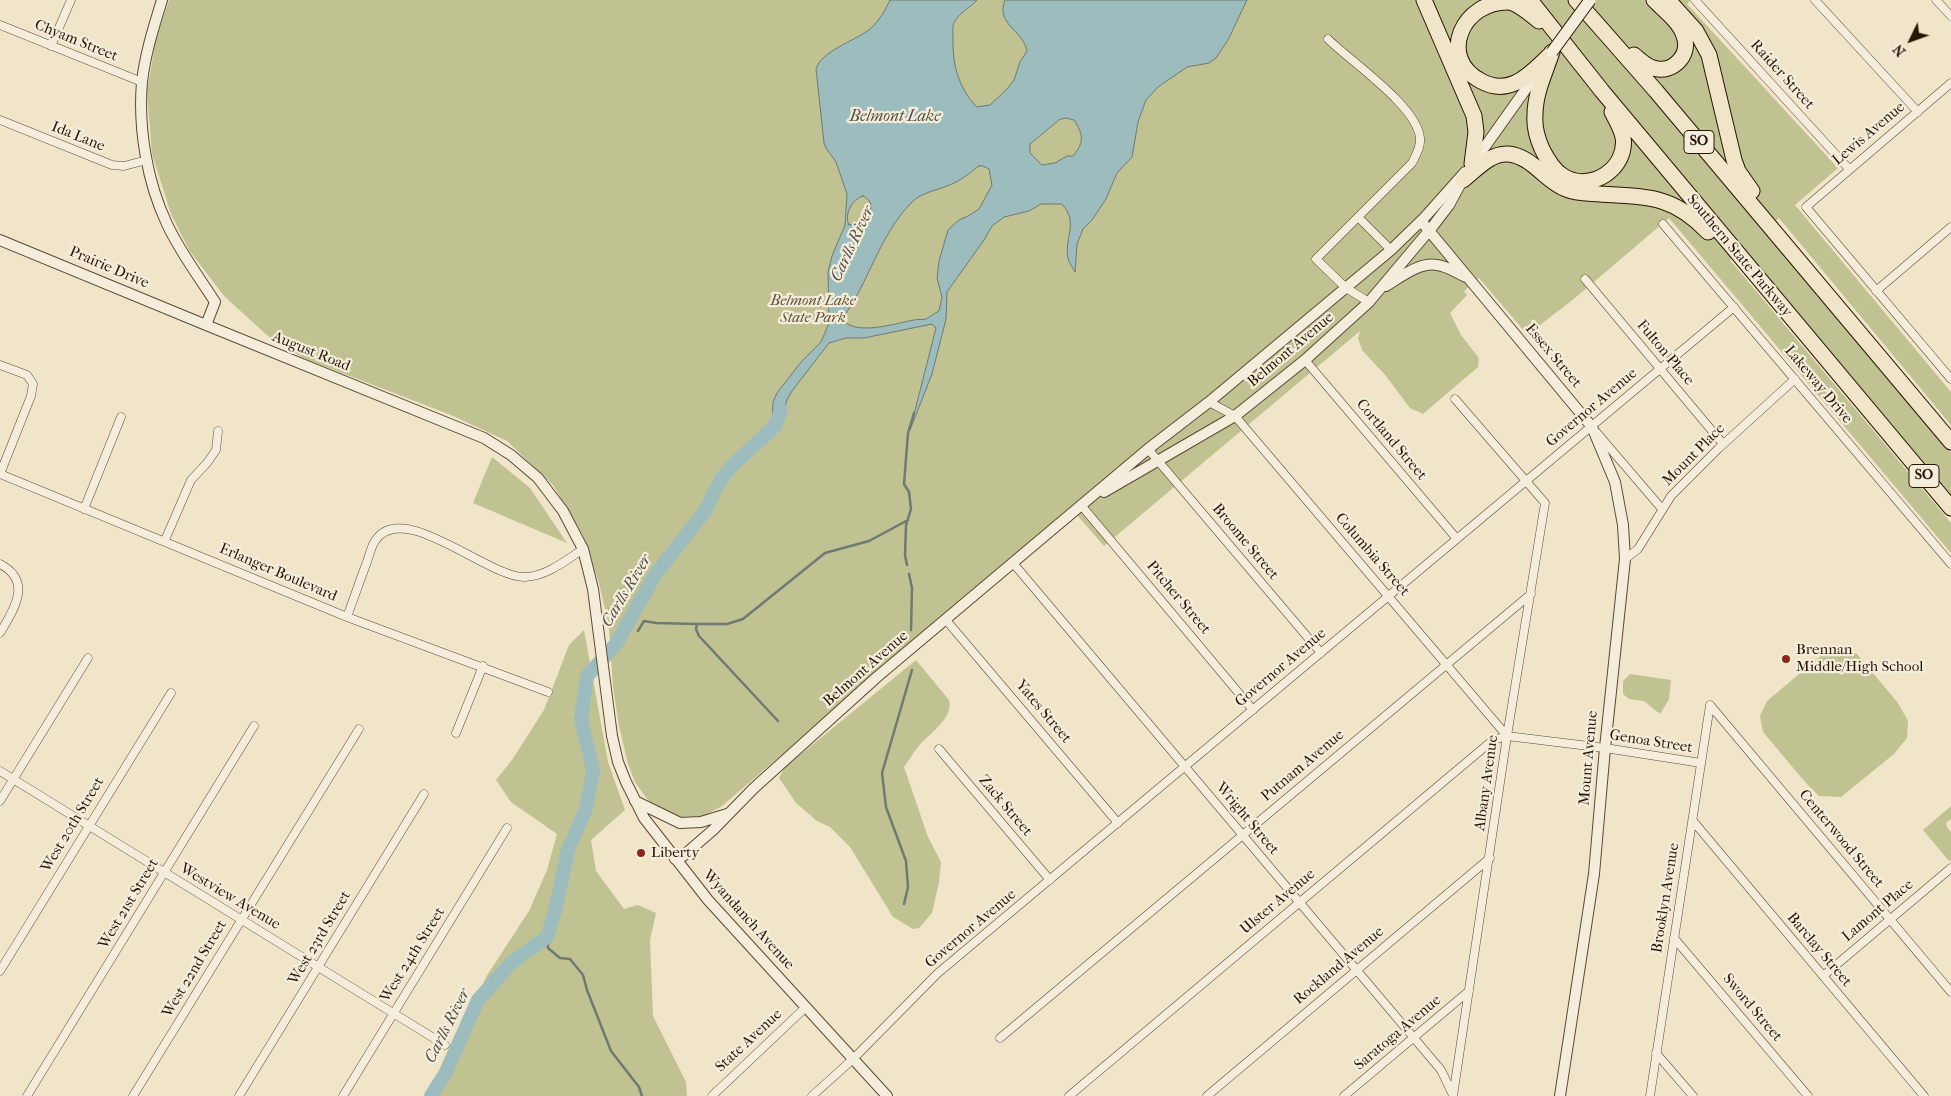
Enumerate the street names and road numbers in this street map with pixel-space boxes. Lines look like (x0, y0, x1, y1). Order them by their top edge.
street label: Chyam Street (32, 16, 120, 66)
street label: Raider Street (1746, 37, 1818, 113)
street label: Lewis Avenue (1829, 98, 1909, 170)
street label: Ida Lane (49, 118, 107, 156)
road number: SO (1684, 130, 1714, 154)
street label: Southern State Parkway (1682, 191, 1796, 321)
street label: Prairie Drive (66, 243, 152, 293)
street label: Belmont Avenue (1244, 309, 1338, 391)
street label: Fulton Place (1633, 317, 1697, 389)
street label: Essex Street (1521, 320, 1585, 392)
street label: August Road (269, 328, 353, 376)
street label: Lakeway Drive (1780, 342, 1856, 428)
street label: Governor Avenue (1543, 365, 1641, 451)
street label: Cortland Street (1352, 396, 1430, 484)
street label: Mount Place (1659, 420, 1729, 490)
road number: SO (1909, 464, 1939, 488)
street label: Broome Street (1208, 500, 1282, 584)
street label: Columbia Street (1331, 510, 1413, 600)
street label: Erlanger Boulevard (217, 540, 339, 606)
street label: Pitcher Street (1142, 558, 1214, 638)
street label: Governor Avenue (1232, 625, 1330, 711)
street label: Belmont Avenue (820, 627, 912, 711)
street label: Yates Street (1011, 677, 1075, 747)
street label: Mount Avenue (1576, 710, 1602, 806)
street label: Putnam Avenue (1258, 726, 1348, 806)
street label: Genoa Street (1608, 727, 1694, 757)
street label: Albany Avenue (1471, 734, 1503, 832)
street label: Zack Street (974, 772, 1036, 840)
street label: West 20th Street (38, 774, 108, 876)
street label: Wright Street (1212, 779, 1282, 859)
street label: Centerwood Street (1795, 786, 1887, 892)
street label: Brooklyn Avenue (1648, 842, 1684, 954)
street label: West 21st Street (95, 856, 163, 952)
street label: Westview Avenue (177, 860, 283, 934)
street label: Ulster Avenue (1237, 865, 1319, 939)
street label: Wyandanch Avenue (698, 866, 798, 974)
street label: Lamont Place (1839, 876, 1917, 946)
street label: Governor Avenue (922, 886, 1020, 972)
street label: West 23rd Street (285, 888, 355, 988)
street label: West 24th Street (377, 904, 449, 1006)
street label: Barclay Street (1783, 909, 1855, 991)
street label: West 22nd Street (159, 917, 231, 1021)
street label: Rockland Avenue (1290, 923, 1388, 1009)
street label: Sword Street (1718, 970, 1786, 1046)
street label: Saratoga Avenue (1351, 992, 1445, 1074)
street label: State Avenue (712, 1006, 786, 1076)

